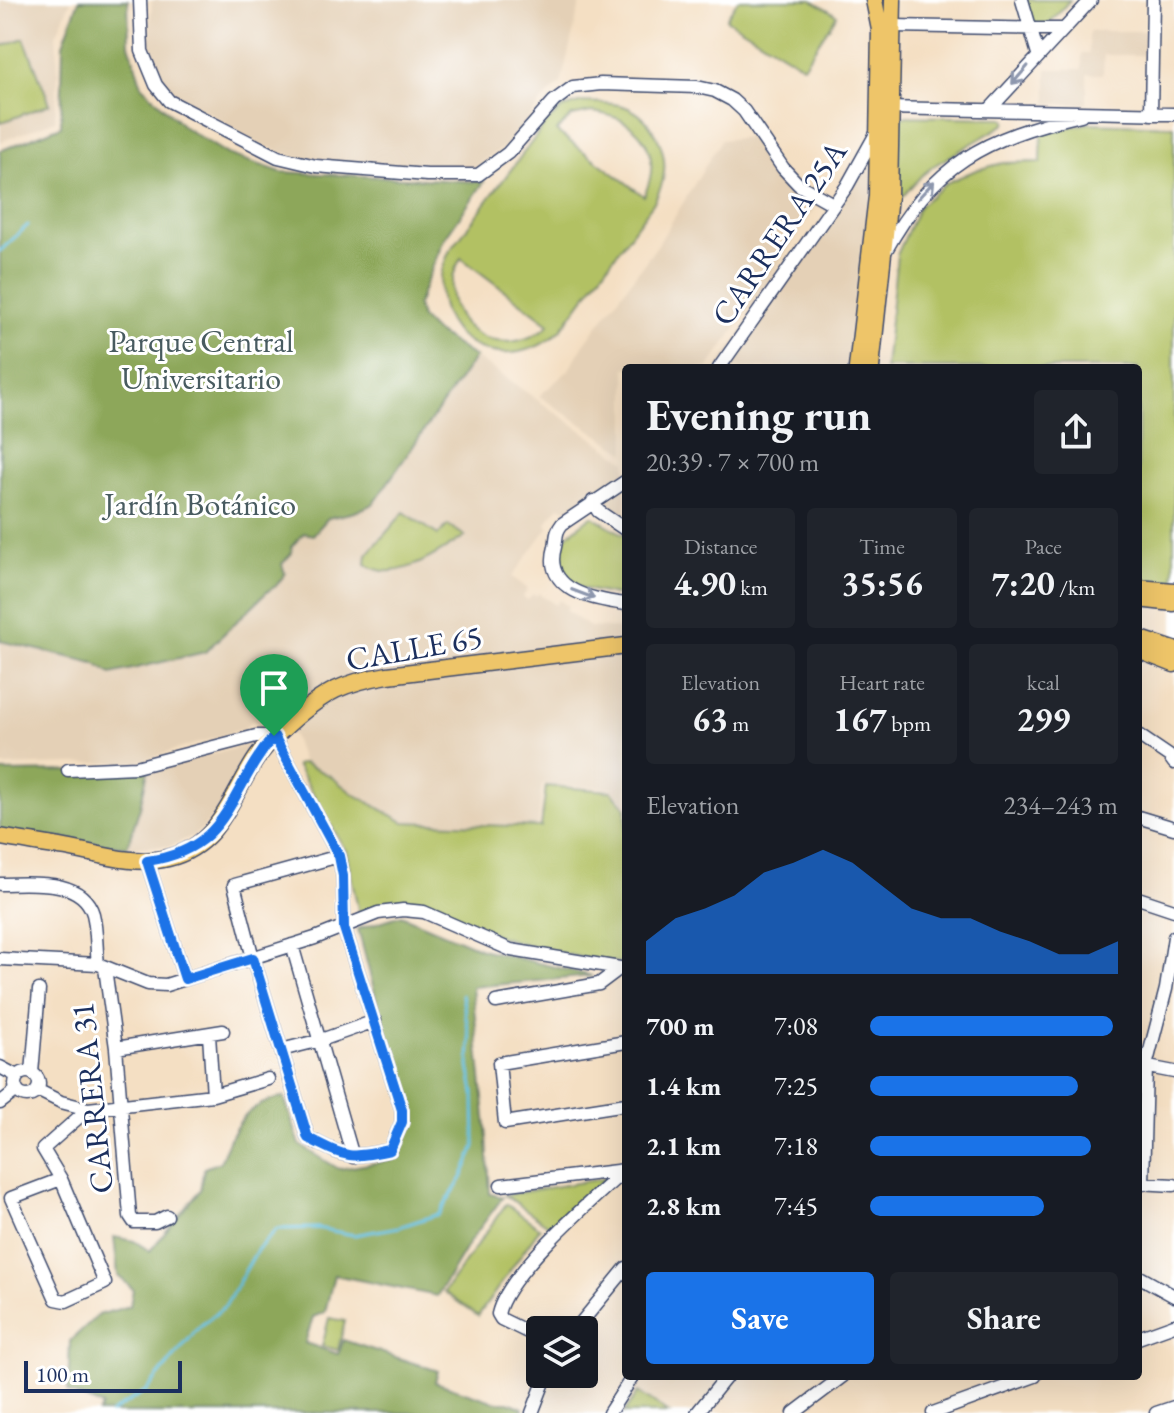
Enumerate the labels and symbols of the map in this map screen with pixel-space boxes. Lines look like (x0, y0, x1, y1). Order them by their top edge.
one-way arrow (1011, 64, 1029, 84)
street label: CARRERA 25A (702, 132, 857, 333)
one-way arrow (917, 181, 935, 201)
park label: Parque Central Universitario (108, 320, 294, 399)
park label: Jardín Botánico (101, 483, 296, 525)
one-way arrow (570, 588, 595, 603)
street label: CALLE 65 (343, 615, 485, 681)
pin (240, 654, 308, 736)
street label: CARRERA 31 (61, 1000, 123, 1196)
scale bar (24, 1357, 182, 1393)

